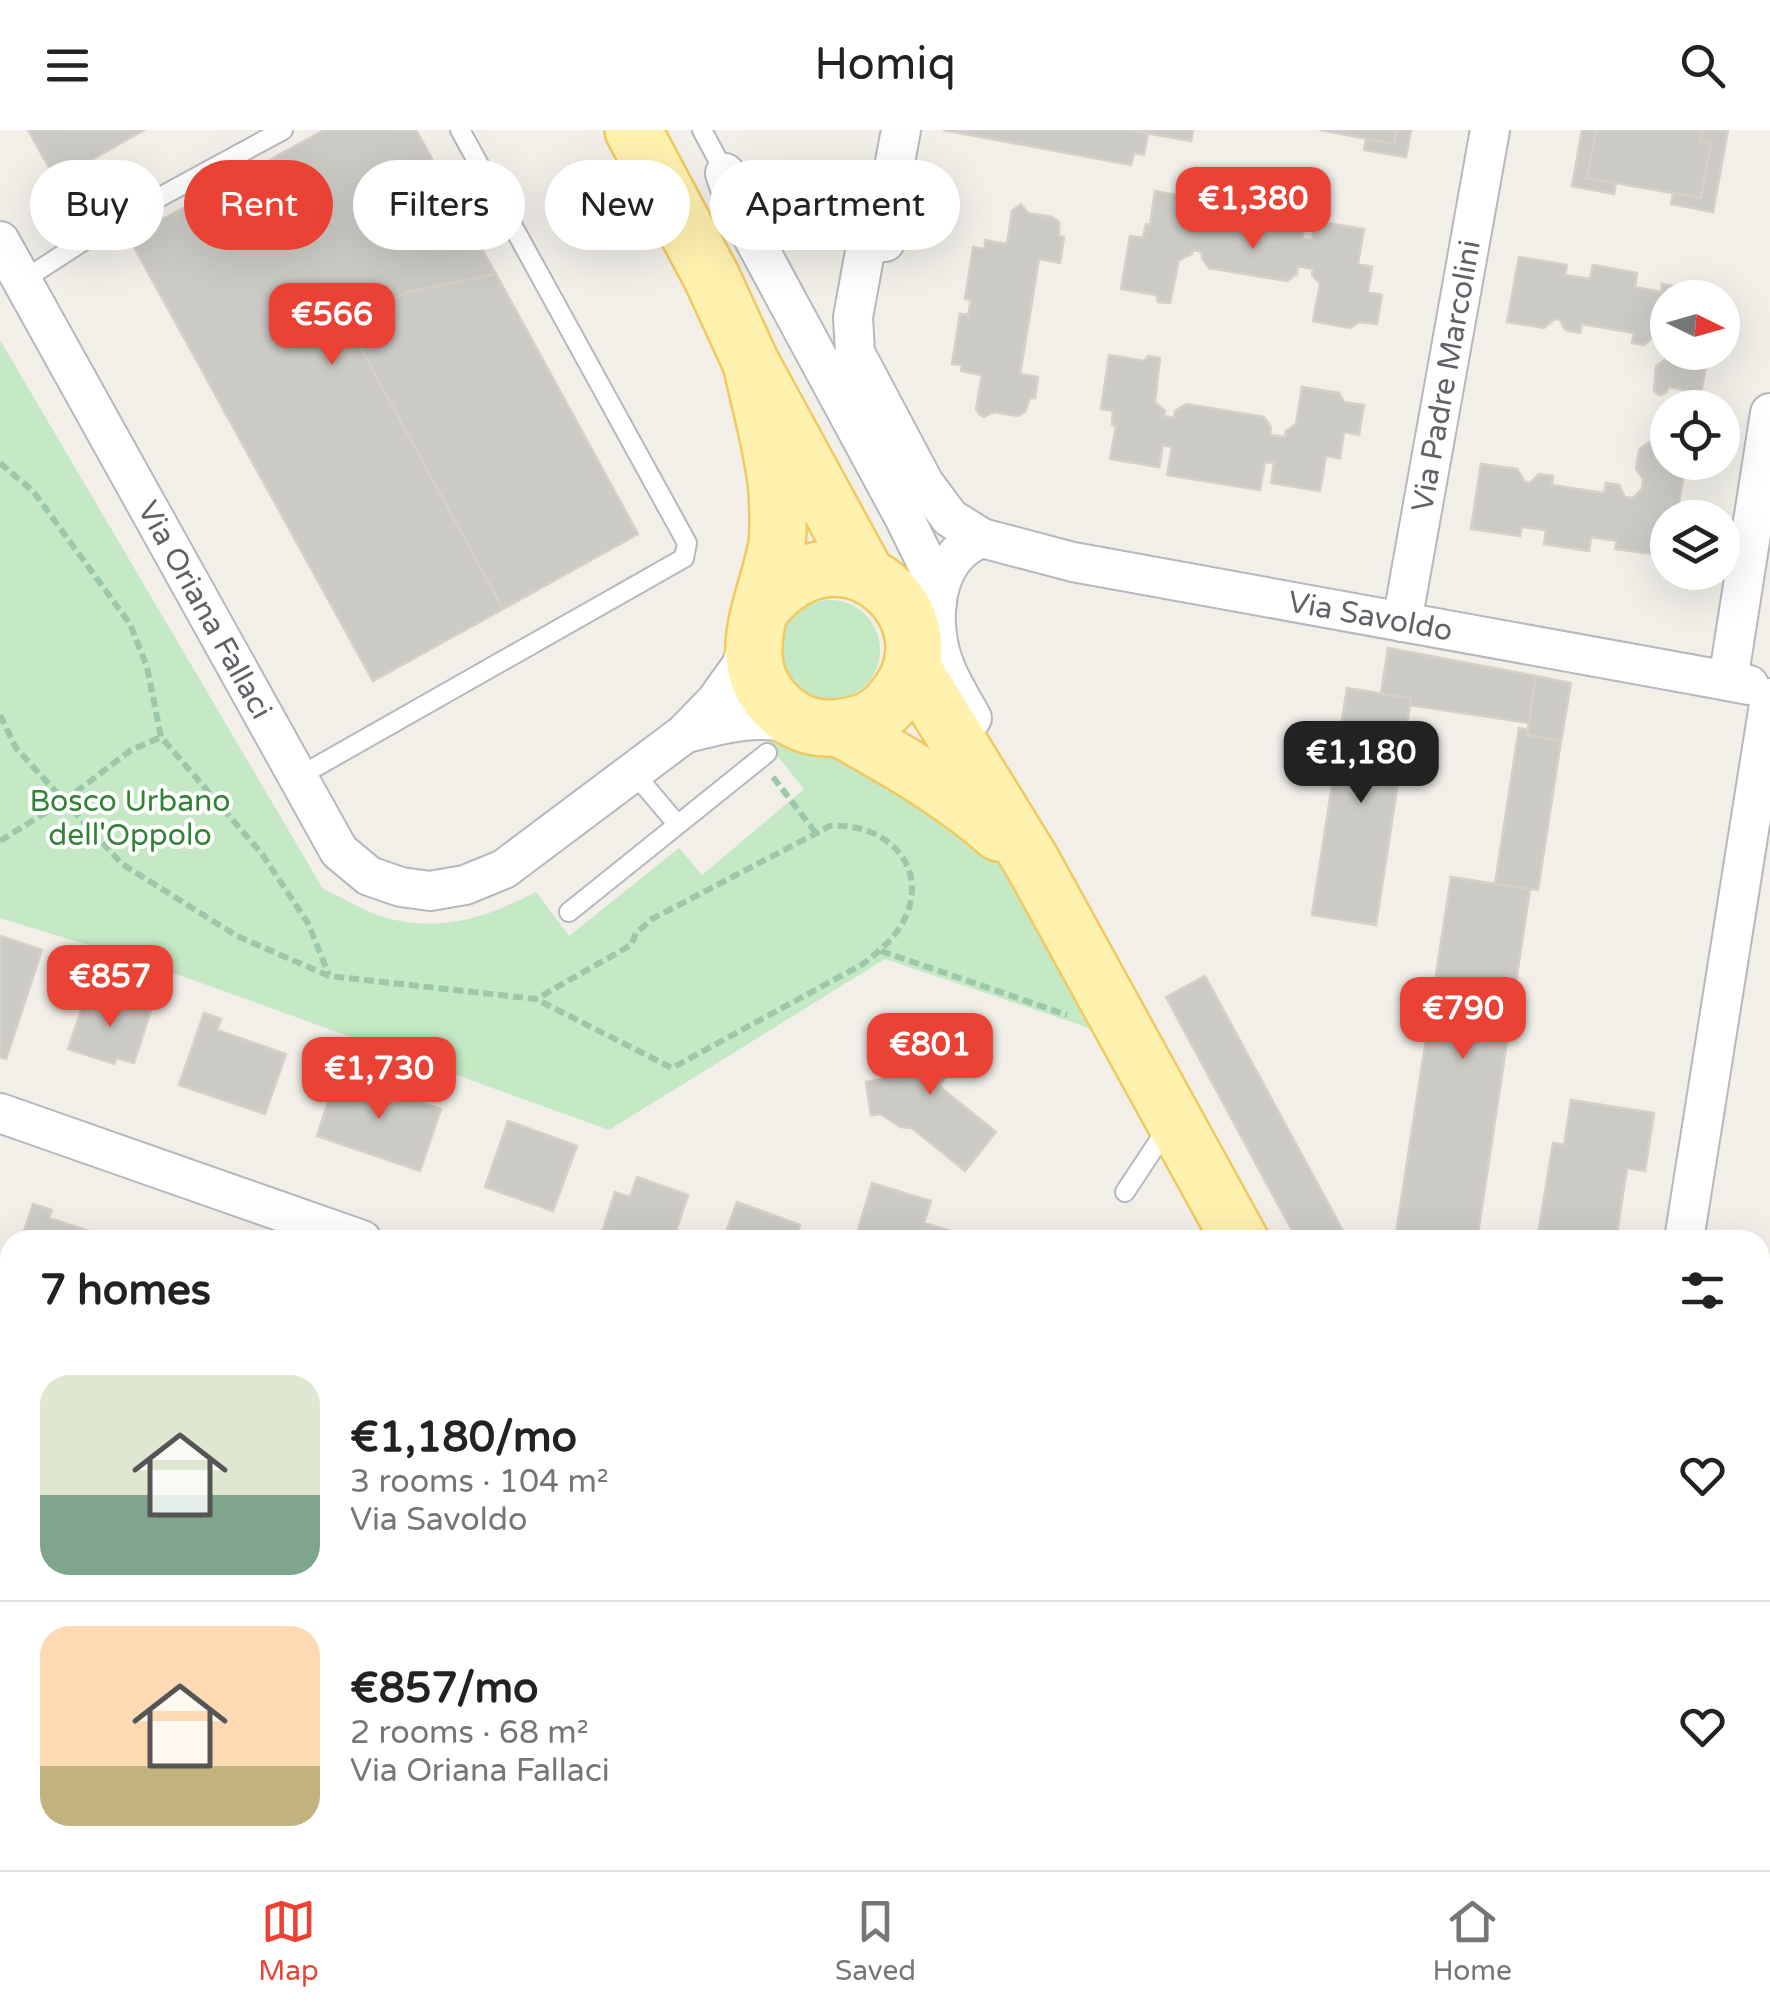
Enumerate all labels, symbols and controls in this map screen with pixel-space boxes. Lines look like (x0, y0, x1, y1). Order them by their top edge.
icon: menu (40, 38, 95, 93)
text: Homiq (814, 38, 956, 92)
icon: search (1675, 38, 1730, 93)
chip: Buy (30, 160, 164, 250)
chip: Rent (184, 160, 333, 250)
chip: Filters (353, 160, 525, 250)
chip: New (545, 160, 690, 250)
chip: Apartment (710, 160, 960, 250)
pin: €1,380 (1172, 167, 1334, 252)
text: €1,380 (1198, 180, 1308, 218)
street label: Via Padre Marcolini (1404, 237, 1489, 515)
north arrow (1650, 280, 1740, 370)
map controls (1650, 280, 1740, 590)
pin: €566 (273, 283, 391, 368)
text: €566 (291, 296, 373, 334)
button: locate (1650, 390, 1740, 480)
street label: Via Oriana Fallaci (129, 495, 280, 726)
button: layers (1650, 500, 1740, 590)
street label: Via Savoldo (1285, 583, 1455, 650)
pin: €1,180 (1280, 721, 1442, 806)
text: €1,180 (1306, 734, 1416, 772)
park label: Bosco Urbano dell'Oppolo (29, 783, 231, 854)
pin: €857 (51, 945, 169, 1030)
text: €857 (69, 958, 151, 996)
pin: €790 (1404, 977, 1522, 1062)
text: €790 (1422, 990, 1504, 1028)
pin: €801 (871, 1013, 989, 1098)
text: €801 (889, 1026, 971, 1064)
pin: €1,730 (298, 1037, 460, 1122)
text: €1,730 (324, 1050, 434, 1088)
icon: filters (1675, 1263, 1730, 1318)
text: 7 homes (40, 1265, 211, 1316)
text: €1,180/mo (350, 1412, 577, 1463)
icon: home (120, 1415, 240, 1535)
icon: heart (1675, 1448, 1730, 1503)
text: 3 rooms · 104 m² (350, 1463, 609, 1501)
text: Via Savoldo (350, 1501, 527, 1539)
text: €857/mo (350, 1663, 539, 1714)
icon: home (120, 1666, 240, 1786)
icon: heart (1675, 1699, 1730, 1754)
text: 2 rooms · 68 m² (350, 1714, 589, 1752)
text: Via Oriana Fallaci (350, 1752, 610, 1790)
tab: Map (258, 1894, 319, 1988)
tab: Saved (835, 1894, 916, 1988)
tab: Home (1432, 1894, 1512, 1988)

